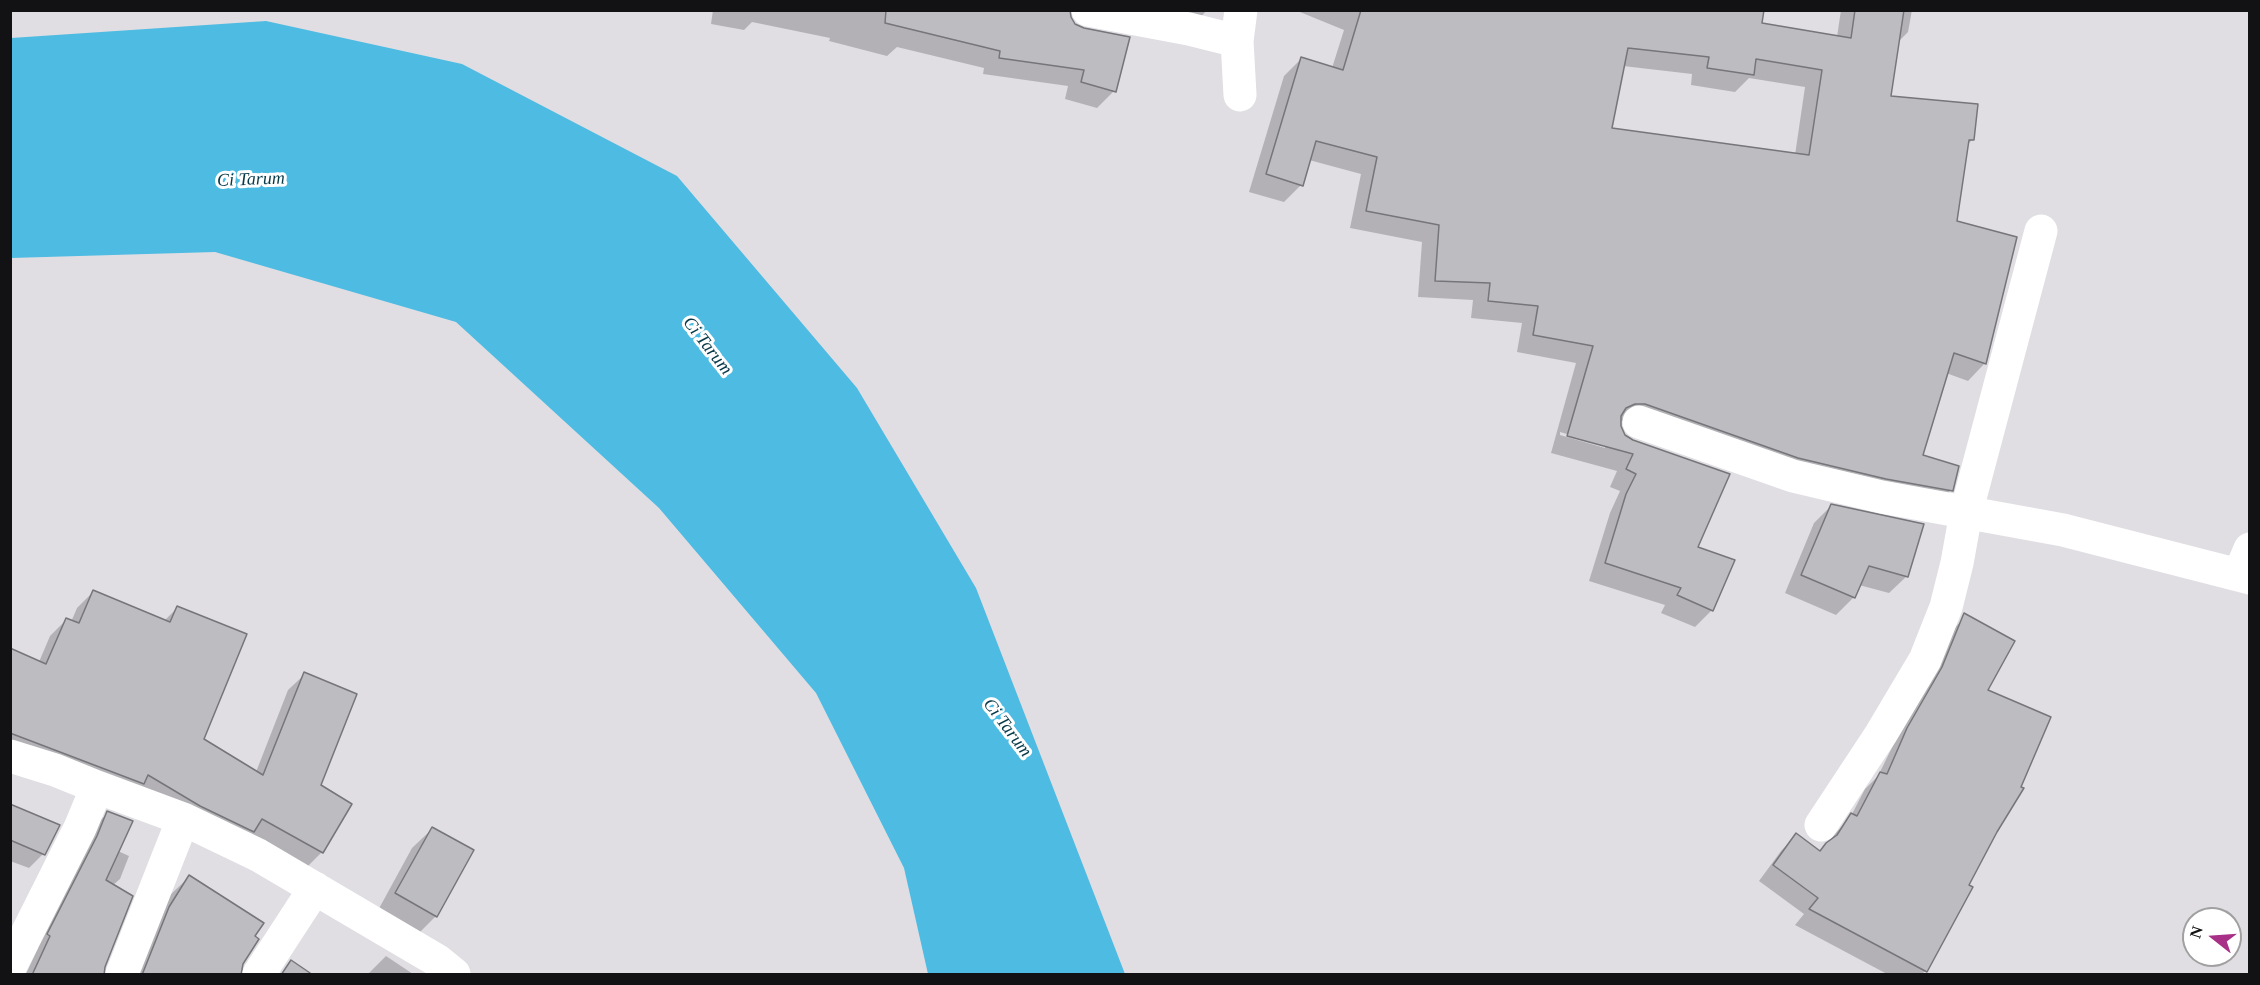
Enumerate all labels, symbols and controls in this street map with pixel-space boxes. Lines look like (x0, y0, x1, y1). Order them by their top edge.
water label: Ci Tarum (217, 168, 285, 192)
water label: Ci Tarum (678, 313, 736, 379)
water label: Ci Tarum (978, 694, 1036, 762)
north arrow (2182, 907, 2242, 967)
text: N (2186, 924, 2206, 940)

